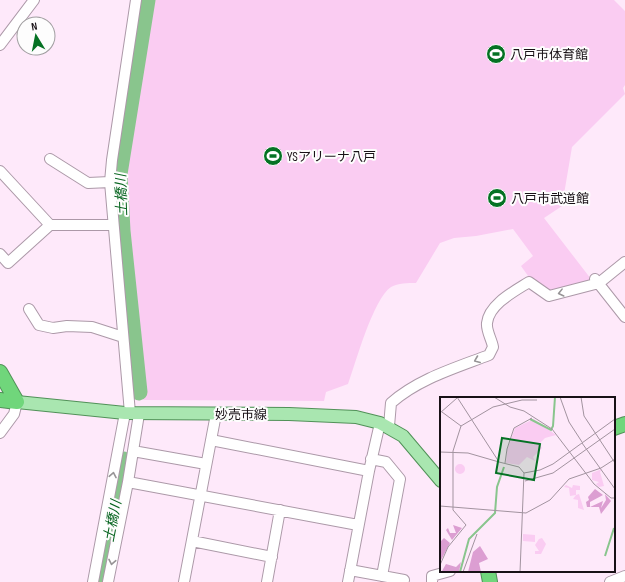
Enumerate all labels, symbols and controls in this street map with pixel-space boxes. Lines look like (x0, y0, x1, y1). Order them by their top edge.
north arrow (16, 16, 56, 56)
text: N (30, 20, 38, 34)
sports icon: 八戸市体育館 (485, 43, 507, 65)
place label: 八戸市体育館 (510, 47, 588, 63)
sports icon: YSアリーナ八戸 (262, 145, 284, 167)
place label: YSアリーナ八戸 (287, 149, 376, 165)
water label: 土橋川 (112, 172, 131, 216)
sports icon: 八戸市武道館 (486, 187, 508, 209)
place label: 八戸市武道館 (511, 191, 589, 207)
one-way arrow (558, 288, 564, 296)
one-way arrow (473, 355, 480, 363)
inset map (440, 397, 615, 572)
street label: 妙売市線 (215, 407, 267, 423)
one-way arrow (109, 472, 117, 478)
water label: 土橋川 (100, 497, 125, 543)
one-way arrow (109, 559, 117, 565)

